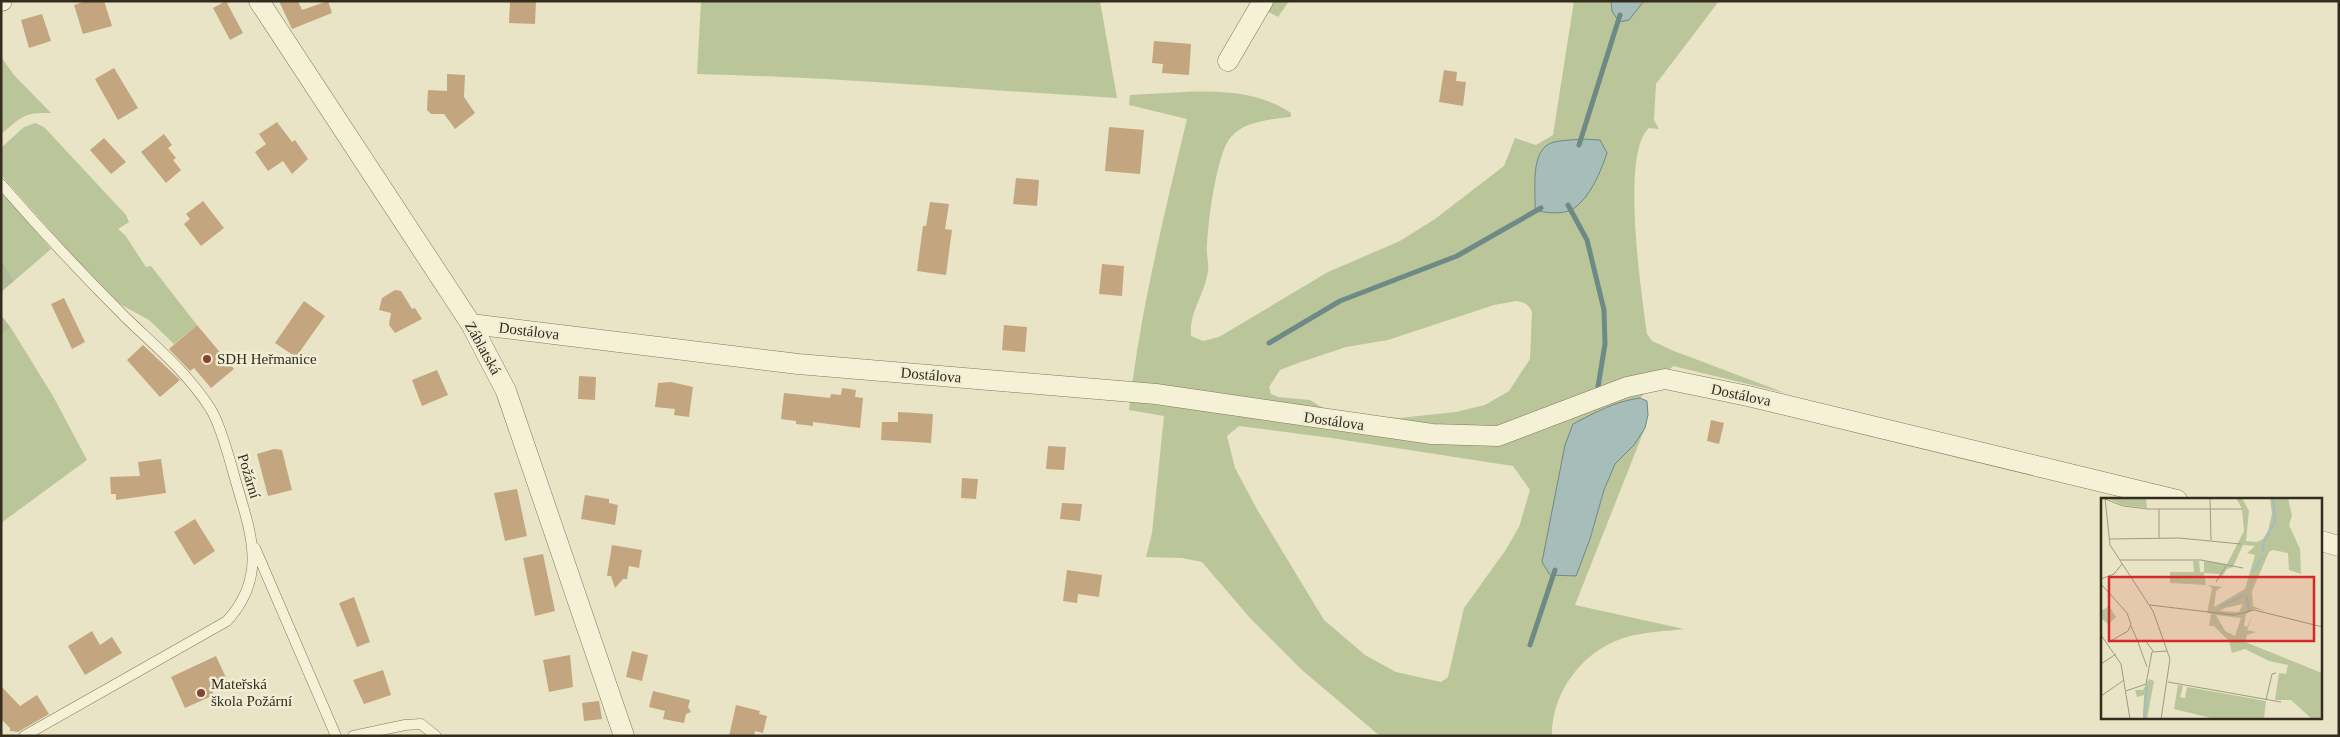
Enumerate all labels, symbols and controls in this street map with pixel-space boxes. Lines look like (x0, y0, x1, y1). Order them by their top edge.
street label: Záblatská (462, 319, 504, 378)
street label: Dostálova (498, 319, 560, 343)
place label: SDH Heřmanice (217, 351, 317, 367)
marker: SDH Heřmanice (201, 353, 213, 365)
street label: Dostálova (900, 364, 962, 386)
street label: Dostálova (1710, 381, 1773, 409)
street label: Dostálova (1303, 409, 1366, 433)
street label: Požární (235, 452, 263, 500)
inset map (2101, 498, 2322, 720)
place label: Mateřská škola Požární (211, 676, 292, 709)
marker: Mateřská škola Požární (195, 687, 207, 699)

